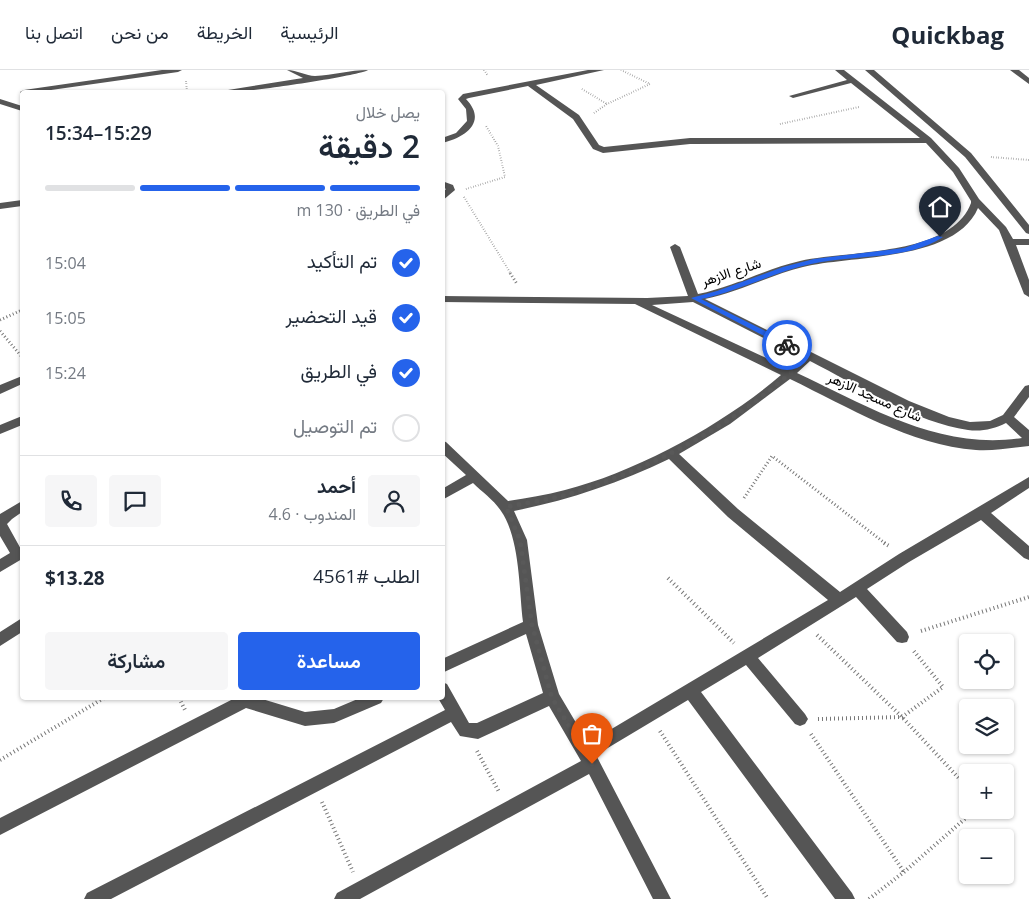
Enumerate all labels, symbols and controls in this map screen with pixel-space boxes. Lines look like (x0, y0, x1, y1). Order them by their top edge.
text: Quickbag (891, 18, 1004, 51)
text: اتصل بنا (25, 20, 83, 44)
text: من نحن (111, 20, 169, 44)
text: الخريطة (197, 20, 252, 44)
text: الرئيسية (280, 20, 339, 44)
text: يصل خلال (356, 101, 420, 123)
text: 15:29–15:34 (45, 120, 152, 146)
text: 2 دقيقة (318, 124, 420, 167)
pin (919, 186, 961, 237)
icon: home (926, 193, 954, 221)
text: في الطريق · 130 m (297, 199, 420, 221)
text: تم التأكيد (307, 248, 377, 274)
icon: check (392, 249, 420, 277)
text: 15:04 (45, 252, 86, 274)
street label: شارع الازهر (698, 253, 764, 292)
text: قيد التحضير (286, 303, 377, 329)
icon: check (392, 304, 420, 332)
text: 15:05 (45, 307, 86, 329)
courier (762, 320, 812, 370)
icon: bike (773, 331, 801, 359)
text: في الطريق (300, 358, 377, 384)
icon: check (392, 359, 420, 387)
text: 15:24 (45, 362, 86, 384)
street label: شارع مسجد الازهر (823, 367, 926, 428)
text: تم التوصيل (293, 413, 377, 439)
text: أحمد (317, 473, 356, 499)
button: phone (45, 475, 97, 527)
button: chat (109, 475, 161, 527)
button: person (368, 475, 420, 527)
text: المندوب · 4.6 (268, 503, 356, 525)
text: الطلب #4561 (313, 563, 420, 589)
text: $13.28 (45, 565, 105, 591)
button: مشاركة (45, 632, 228, 690)
button: مساعدة (238, 632, 420, 690)
map controls (959, 634, 1014, 884)
button: locate (959, 634, 1014, 689)
button: layers (959, 699, 1014, 754)
pin (571, 713, 613, 764)
icon: bag (578, 720, 606, 748)
button: + (959, 764, 1014, 819)
button: − (959, 829, 1014, 884)

